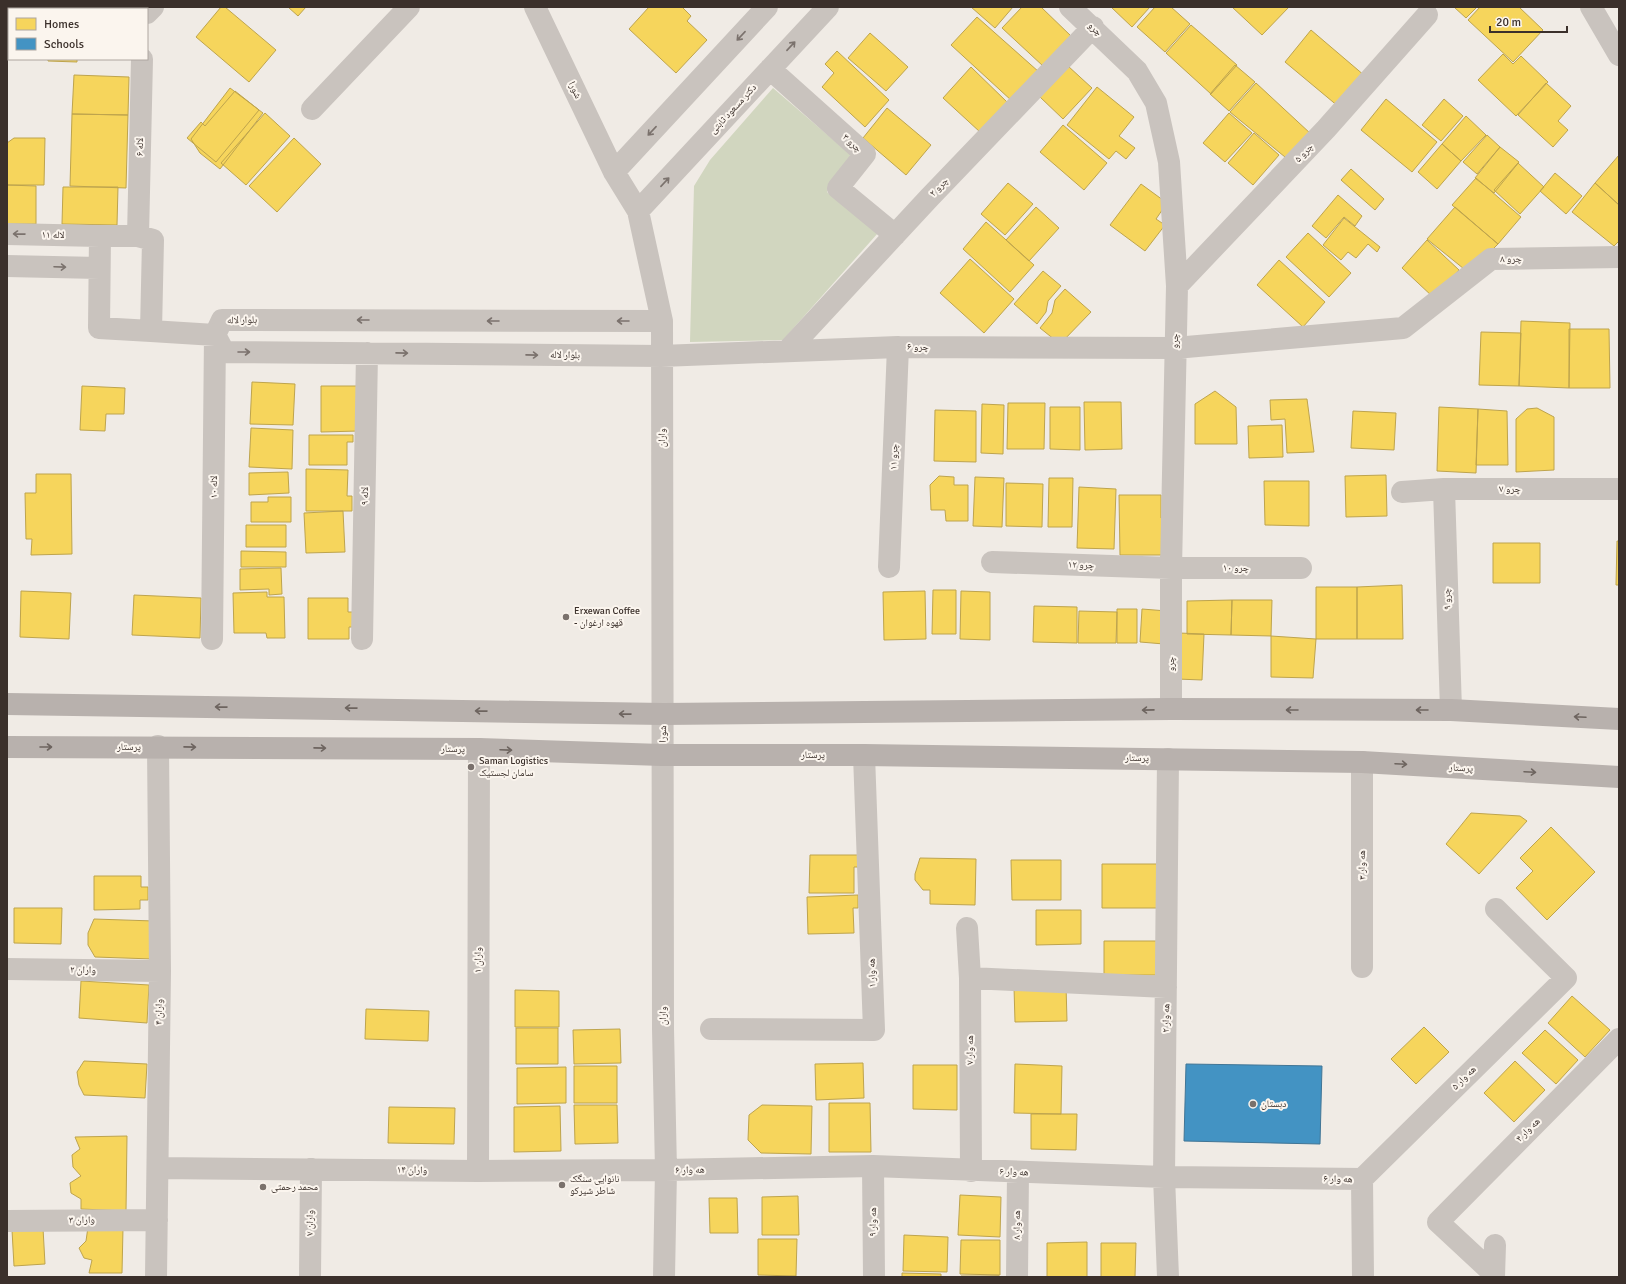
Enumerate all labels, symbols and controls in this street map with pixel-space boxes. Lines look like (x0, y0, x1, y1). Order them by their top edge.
legend (8, 8, 148, 60)
scale bar (1490, 8, 1567, 34)
text: 20 m (1496, 15, 1521, 30)
text: Homes (44, 17, 79, 32)
street label: چرو (1085, 19, 1105, 39)
one-way arrow (737, 30, 746, 40)
text: Schools (44, 37, 84, 52)
one-way arrow (787, 41, 796, 51)
street label: شورا (566, 80, 584, 101)
street label: دکتر مسعود ثابتی (707, 82, 759, 136)
one-way arrow (647, 126, 657, 136)
street label: چرو ۳ (840, 131, 865, 155)
street label: لاله ۶ (134, 138, 146, 156)
street label: چرو ۵ (1292, 140, 1316, 165)
street label: چرو ۲ (927, 175, 951, 199)
one-way arrow (660, 177, 669, 188)
street label: لاله ۱۱ (41, 229, 65, 241)
one-way arrow (13, 230, 26, 238)
street label: چرو ۸ (1500, 253, 1523, 265)
one-way arrow (53, 263, 66, 271)
street label: بلوار لاله (227, 314, 257, 326)
one-way arrow (357, 316, 370, 324)
one-way arrow (487, 317, 500, 325)
one-way arrow (617, 317, 630, 325)
street label: چرو (1169, 333, 1181, 349)
street label: چرو ۶ (907, 341, 930, 353)
one-way arrow (237, 348, 250, 356)
one-way arrow (395, 349, 408, 357)
street label: بلوار لاله (550, 349, 580, 361)
one-way arrow (525, 351, 538, 359)
street label: واران (656, 428, 668, 448)
street label: چرو ۱۱ (888, 443, 900, 470)
street label: لاله ۱۰ (208, 475, 220, 499)
street label: چرو ۷ (1499, 483, 1522, 495)
street label: لاله ۹ (359, 487, 371, 505)
street label: چرو ۱۲ (1068, 559, 1095, 571)
street label: چرو ۱۰ (1223, 562, 1250, 574)
street label: چرو ۹ (1441, 587, 1453, 610)
place label: Erxewan Coffee - قهوه ارغوان (574, 605, 640, 629)
marker: Erxewan Coffee - قهوه ارغوان (561, 612, 571, 622)
street label: چرو (1165, 656, 1177, 672)
one-way arrow (215, 703, 228, 710)
one-way arrow (345, 704, 358, 712)
one-way arrow (1142, 706, 1155, 714)
one-way arrow (1286, 706, 1299, 714)
one-way arrow (1416, 706, 1429, 714)
one-way arrow (475, 708, 488, 715)
one-way arrow (619, 710, 632, 717)
one-way arrow (1574, 713, 1587, 720)
street label: شورا (657, 725, 669, 743)
street label: پرستار (116, 741, 141, 753)
one-way arrow (39, 743, 52, 751)
one-way arrow (183, 743, 196, 751)
street label: پرستار (440, 743, 465, 755)
one-way arrow (313, 744, 326, 752)
one-way arrow (499, 746, 512, 754)
street label: پرستار (800, 749, 825, 761)
street label: پرستار (1124, 752, 1149, 764)
place label: Saman Logistics سامان لجستیک (479, 755, 549, 779)
one-way arrow (1394, 761, 1407, 768)
street label: پرستار (1448, 761, 1473, 775)
marker: Saman Logistics سامان لجستیک (466, 762, 476, 772)
one-way arrow (1523, 768, 1536, 775)
street label: هه وار ۳ (1356, 850, 1368, 880)
street label: واران ۱ (472, 947, 484, 973)
street label: هه وار ۱ (865, 958, 879, 988)
street label: واران ۲ (70, 964, 96, 976)
street label: واران ۴ (153, 999, 165, 1025)
street label: هه وار ۲ (1160, 1003, 1172, 1033)
street label: واران (657, 1006, 669, 1026)
street label: هه وار ۷ (964, 1035, 976, 1065)
street label: هه وار ۵ (1449, 1063, 1479, 1093)
place label: دبستان (1261, 1098, 1287, 1110)
marker: دبستان (1248, 1099, 1258, 1109)
street label: هه وار ۴ (1513, 1115, 1543, 1145)
street label: واران ۱۴ (397, 1164, 428, 1176)
street label: هه وار ۶ (675, 1164, 705, 1176)
street label: هه وار ۶ (999, 1165, 1029, 1179)
place label: نانوایی سنگک شاطر شیرکو (570, 1173, 620, 1197)
street label: هه وار ۶ (1323, 1173, 1353, 1185)
marker: نانوایی سنگک شاطر شیرکو (557, 1180, 567, 1190)
place label: محمد رحمتی (271, 1181, 319, 1193)
marker: محمد رحمتی (258, 1182, 268, 1192)
street label: هه وار ۹ (867, 1207, 879, 1237)
street label: واران ۷ (304, 1210, 316, 1236)
street label: هه وار ۸ (1011, 1210, 1023, 1240)
street label: واران ۳ (69, 1214, 95, 1226)

